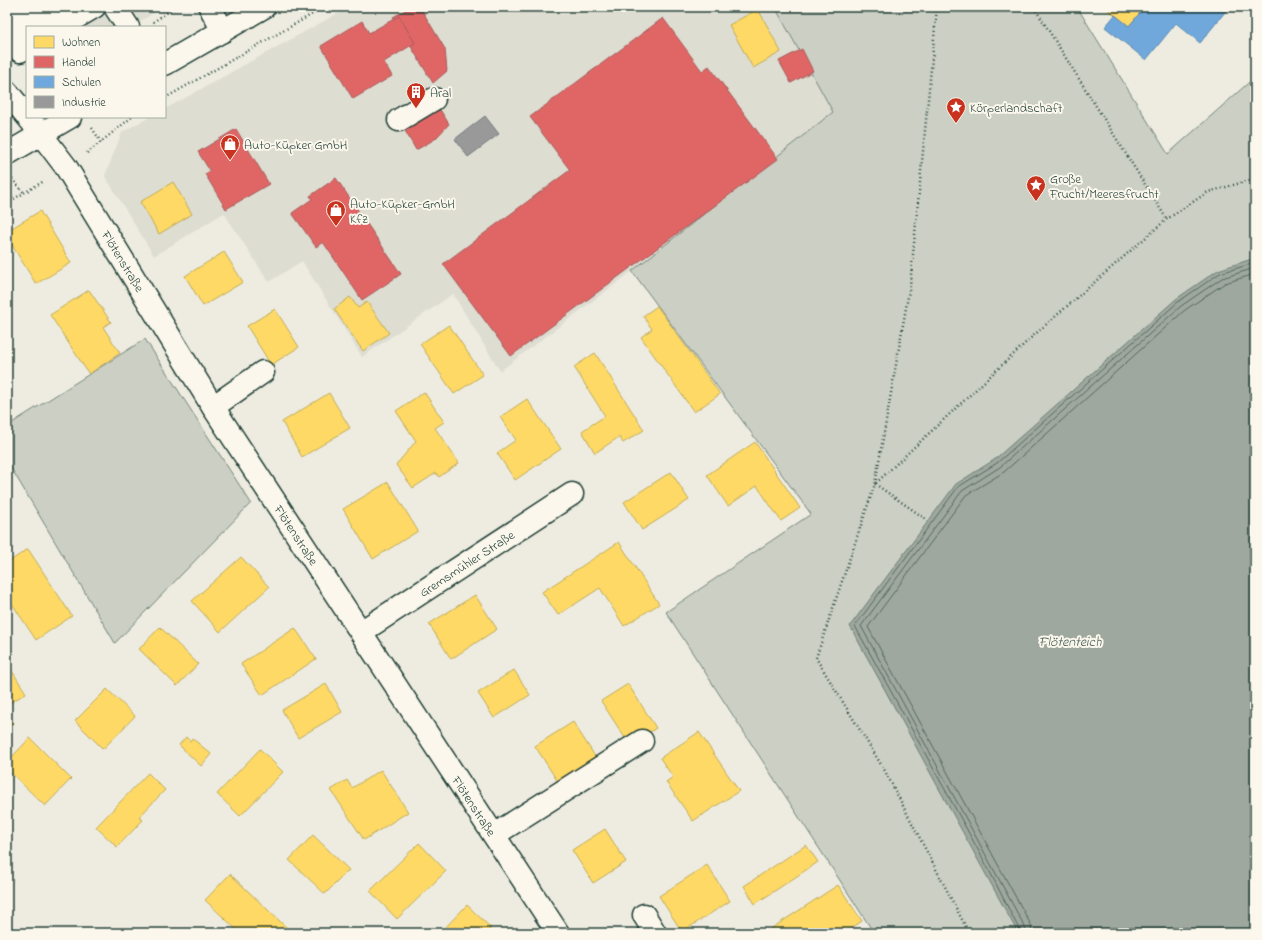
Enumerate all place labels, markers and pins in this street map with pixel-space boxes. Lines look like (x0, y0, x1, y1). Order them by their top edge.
building icon: Aral (405, 81, 427, 109)
place label: Aral (430, 84, 451, 103)
place icon: Körperlandschaft (945, 96, 967, 124)
place label: Körperlandschaft (970, 99, 1063, 118)
shop icon: Auto-Küpker GmbH (219, 133, 241, 161)
place label: Auto-Küpker GmbH (244, 136, 347, 155)
place label: Große Frucht/Meeresfrucht (1049, 170, 1159, 204)
place icon: Große Frucht/Meeresfrucht (1025, 174, 1047, 202)
place label: Auto-Küpker-GmbH Kfz (350, 195, 455, 229)
shop icon: Auto-Küpker-GmbH Kfz (325, 199, 347, 227)

